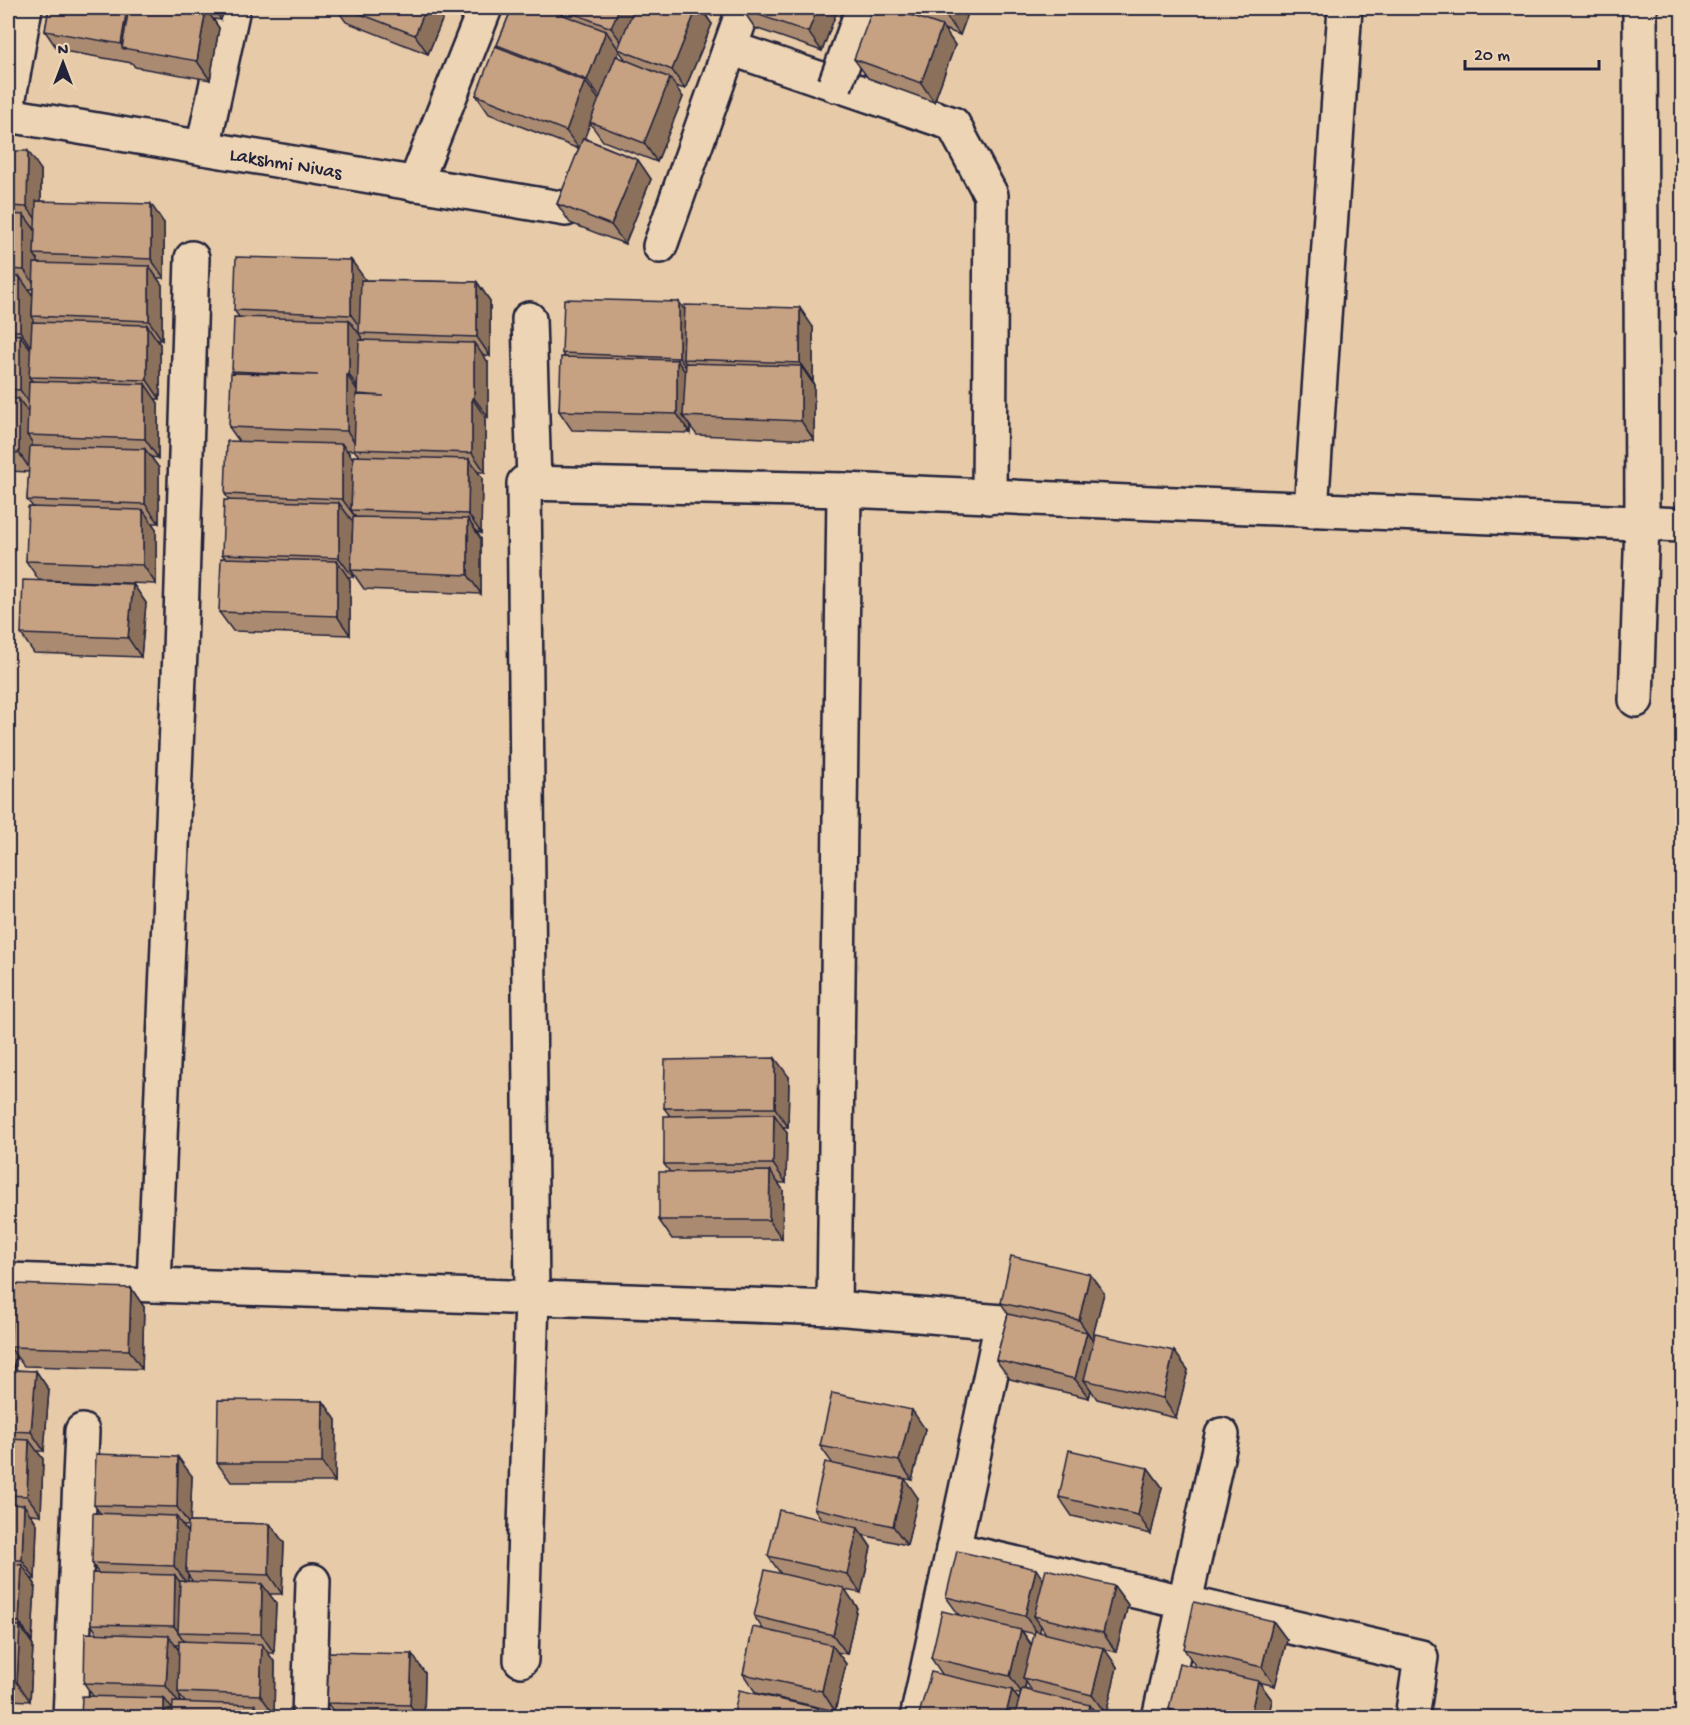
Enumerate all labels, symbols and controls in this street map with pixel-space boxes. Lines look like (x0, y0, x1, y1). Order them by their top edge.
north arrow (33, 33, 93, 93)
scale bar (1465, 33, 1598, 71)
text: N (58, 42, 69, 61)
text: 20 m (1474, 46, 1510, 67)
street label: Lakshmi Nivas (228, 145, 344, 186)

